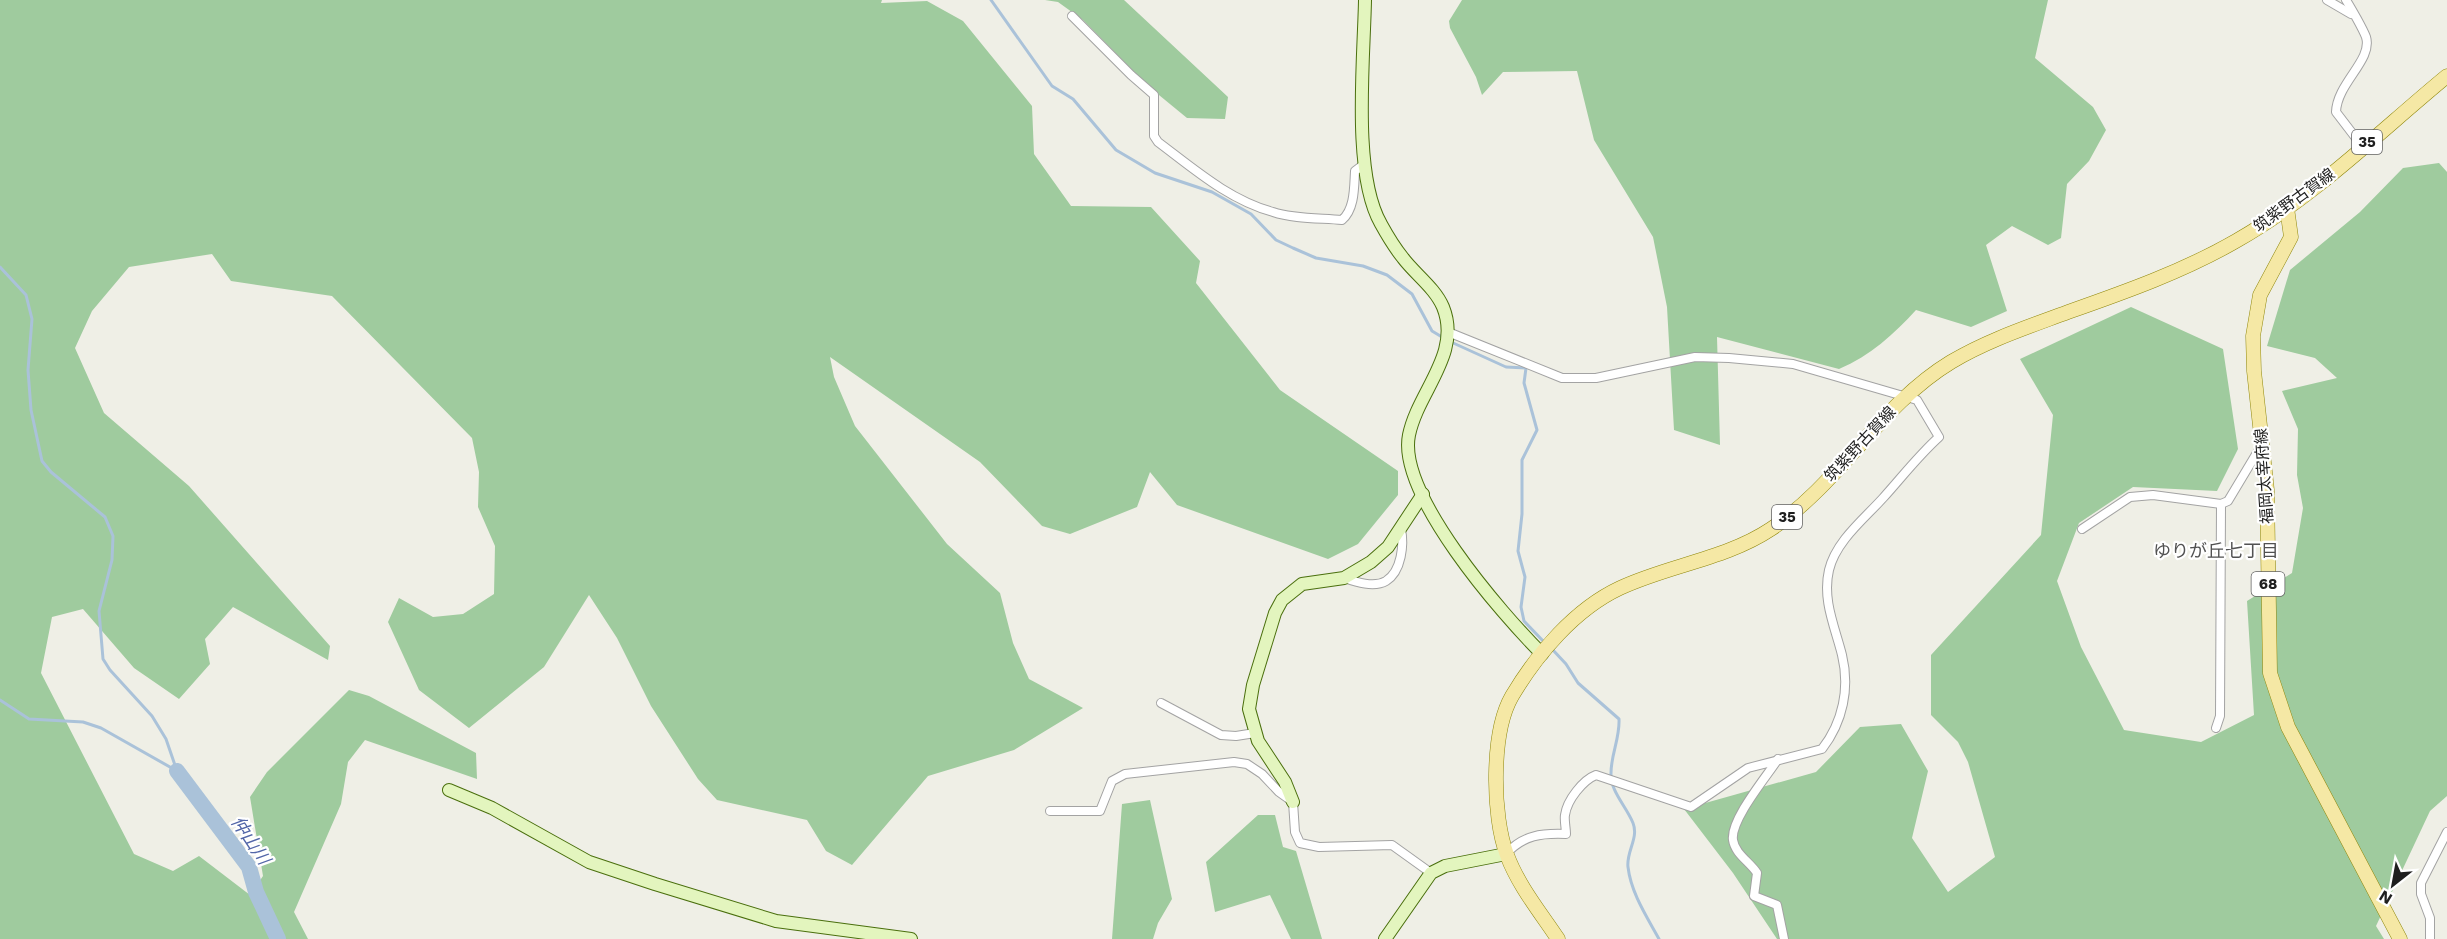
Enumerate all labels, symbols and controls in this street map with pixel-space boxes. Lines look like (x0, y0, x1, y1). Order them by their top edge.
road number: 35 (2352, 130, 2382, 154)
street label: 筑紫野古賀線 (2250, 164, 2338, 236)
street label: 筑紫野古賀線 (1820, 402, 1900, 486)
street label: 福岡太宰府線 (2251, 427, 2277, 525)
road number: 35 (1772, 505, 1802, 529)
district label: ゆりが丘七丁目 (2153, 540, 2279, 561)
road number: 68 (2252, 572, 2284, 596)
water label: 仲山川 (227, 812, 276, 870)
north arrow (2363, 855, 2423, 915)
text: N (2376, 886, 2396, 909)

